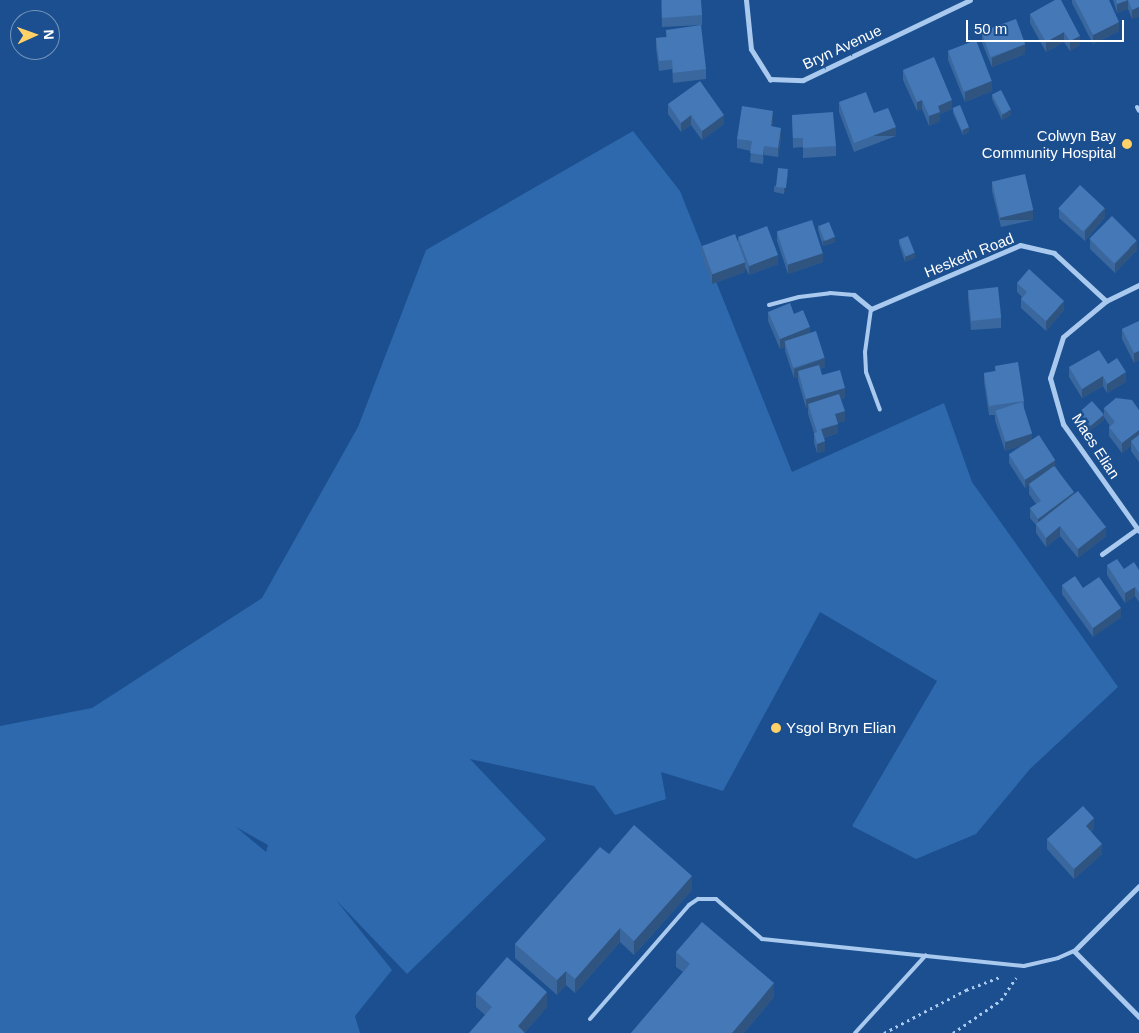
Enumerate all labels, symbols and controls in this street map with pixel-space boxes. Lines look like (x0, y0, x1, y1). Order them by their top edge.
north arrow (10, 10, 60, 60)
scale bar (969, 10, 1126, 42)
text: 50 m (974, 20, 1007, 37)
street label: Bryn Avenue (799, 21, 885, 73)
text: N (41, 29, 57, 40)
place label: Colwyn Bay Community Hospital (982, 126, 1116, 161)
marker: Colwyn Bay Community Hospital (1120, 137, 1134, 151)
street label: Hesketh Road (922, 229, 1016, 281)
street label: Maes Elian (1068, 410, 1124, 482)
place label: Ysgol Bryn Elian (786, 719, 896, 737)
marker: Ysgol Bryn Elian (770, 722, 782, 734)

